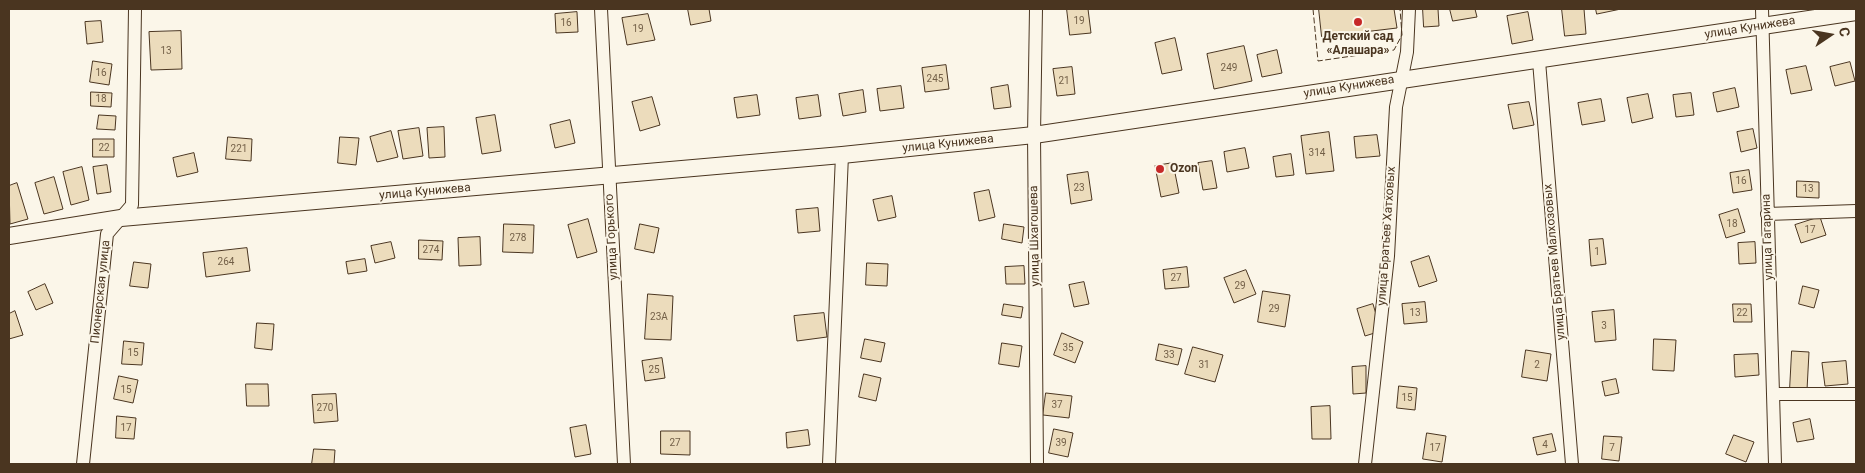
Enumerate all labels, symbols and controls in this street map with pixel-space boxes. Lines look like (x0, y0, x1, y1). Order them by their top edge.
north arrow (1805, 10, 1855, 60)
street label: улица Кунижева (1704, 14, 1796, 42)
house number: 19 (1073, 15, 1085, 27)
marker: Детский сад «Алашара» (1352, 16, 1364, 28)
house number: 16 (560, 17, 572, 29)
house number: 19 (632, 23, 644, 35)
text: С (1836, 26, 1853, 38)
place label: Детский сад «Алашара» (1323, 30, 1393, 58)
house number: 13 (160, 45, 172, 57)
house number: 249 (1221, 62, 1237, 74)
house number: 16 (95, 67, 107, 79)
house number: 245 (927, 73, 943, 85)
street label: улица Кунижева (1303, 73, 1395, 101)
house number: 21 (1058, 75, 1070, 87)
house number: 18 (95, 93, 107, 105)
street label: улица Кунижева (902, 132, 994, 156)
house number: 22 (98, 142, 110, 154)
house number: 221 (231, 143, 247, 155)
house number: 314 (1309, 147, 1325, 159)
place label: Ozon (1170, 162, 1198, 176)
marker: Ozon (1154, 163, 1166, 175)
street label: улица Братьев Хатховых (1375, 166, 1399, 306)
house number: 16 (1735, 175, 1747, 187)
street label: улица Кунижева (379, 181, 471, 203)
house number: 23 (1073, 182, 1085, 194)
street label: улица Братьев Малхозовых (1541, 183, 1569, 341)
house number: 13 (1802, 183, 1814, 195)
street label: улица Шхагошева (1027, 185, 1043, 287)
street label: улица Горького (603, 193, 621, 281)
street label: улица Гагарина (1759, 193, 1777, 281)
house number: 18 (1726, 218, 1738, 230)
house number: 17 (1804, 224, 1816, 236)
house number: 278 (510, 232, 526, 244)
street label: Пионерская улица (88, 239, 114, 345)
house number: 274 (423, 244, 439, 256)
house number: 1 (1594, 246, 1600, 258)
house number: 264 (218, 256, 234, 268)
house number: 27 (1170, 272, 1182, 284)
house number: 29 (1234, 280, 1246, 292)
house number: 29 (1268, 303, 1280, 315)
house number: 13 (1409, 307, 1421, 319)
house number: 22 (1736, 307, 1748, 319)
house number: 23А (650, 311, 668, 323)
house number: 3 (1601, 320, 1607, 332)
house number: 35 (1062, 342, 1074, 354)
house number: 15 (127, 347, 139, 359)
house number: 33 (1163, 349, 1175, 361)
house number: 31 (1198, 359, 1210, 371)
house number: 2 (1534, 359, 1540, 371)
house number: 25 (648, 364, 660, 376)
house number: 15 (120, 384, 132, 396)
house number: 15 (1401, 392, 1413, 404)
house number: 37 (1051, 399, 1063, 411)
house number: 270 (317, 402, 333, 414)
house number: 17 (120, 422, 132, 434)
house number: 27 (669, 437, 681, 449)
house number: 39 (1055, 437, 1067, 449)
house number: 4 (1542, 439, 1548, 451)
house number: 17 (1429, 442, 1441, 454)
house number: 7 (1609, 442, 1615, 454)

